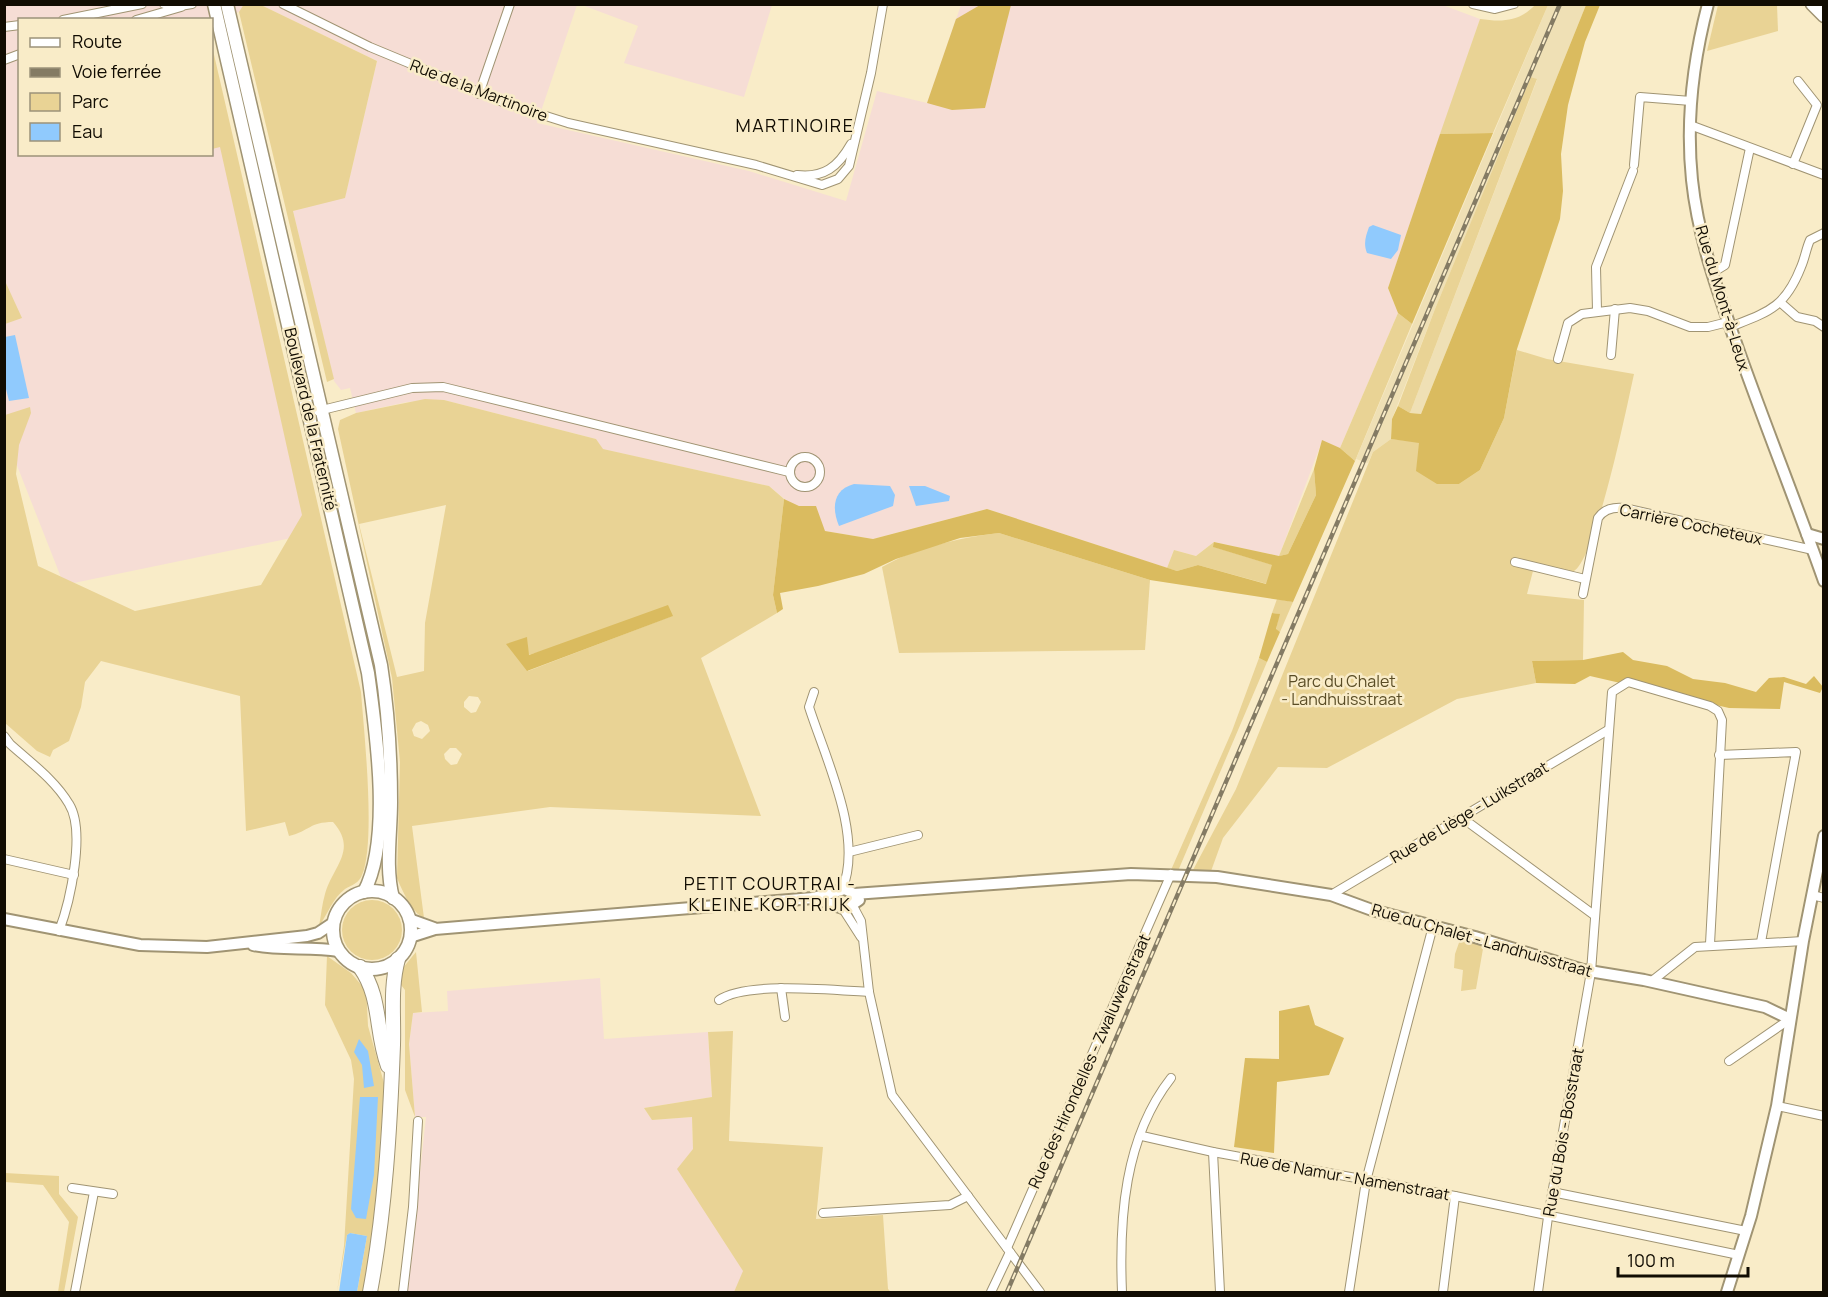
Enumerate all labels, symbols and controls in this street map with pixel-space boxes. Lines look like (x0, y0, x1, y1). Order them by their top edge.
legend (18, 18, 213, 156)
text: Route (72, 29, 122, 53)
street label: Rue de la Martinoire (407, 54, 551, 126)
text: Voie ferrée (72, 59, 161, 83)
text: Parc (72, 89, 109, 113)
district label: MARTINOIRE (736, 113, 854, 137)
text: Eau (72, 119, 103, 143)
street label: Rue du Mont-à-Leux (1690, 223, 1756, 374)
street label: Boulevard de la Fraternité (279, 326, 343, 512)
street label: Carrière Cocheteux (1618, 498, 1765, 550)
park label: Parc du Chalet - Landhuisstraat (1281, 670, 1403, 710)
street label: Rue de Liège - Luikstraat (1386, 756, 1552, 868)
district label: PETIT COURTRAI - KLEINE KORTRIJK (684, 871, 856, 916)
street label: Rue du Chalet - Landhuisstraat (1369, 898, 1595, 982)
street label: Rue des Hirondelles - Zwaluwenstraat (1023, 930, 1155, 1192)
street label: Rue du Bois - Bosstraat (1537, 1046, 1589, 1218)
street label: Rue de Namur - Namenstraat (1239, 1147, 1451, 1205)
scale bar (1618, 1240, 1748, 1278)
text: 100 m (1627, 1248, 1675, 1272)

